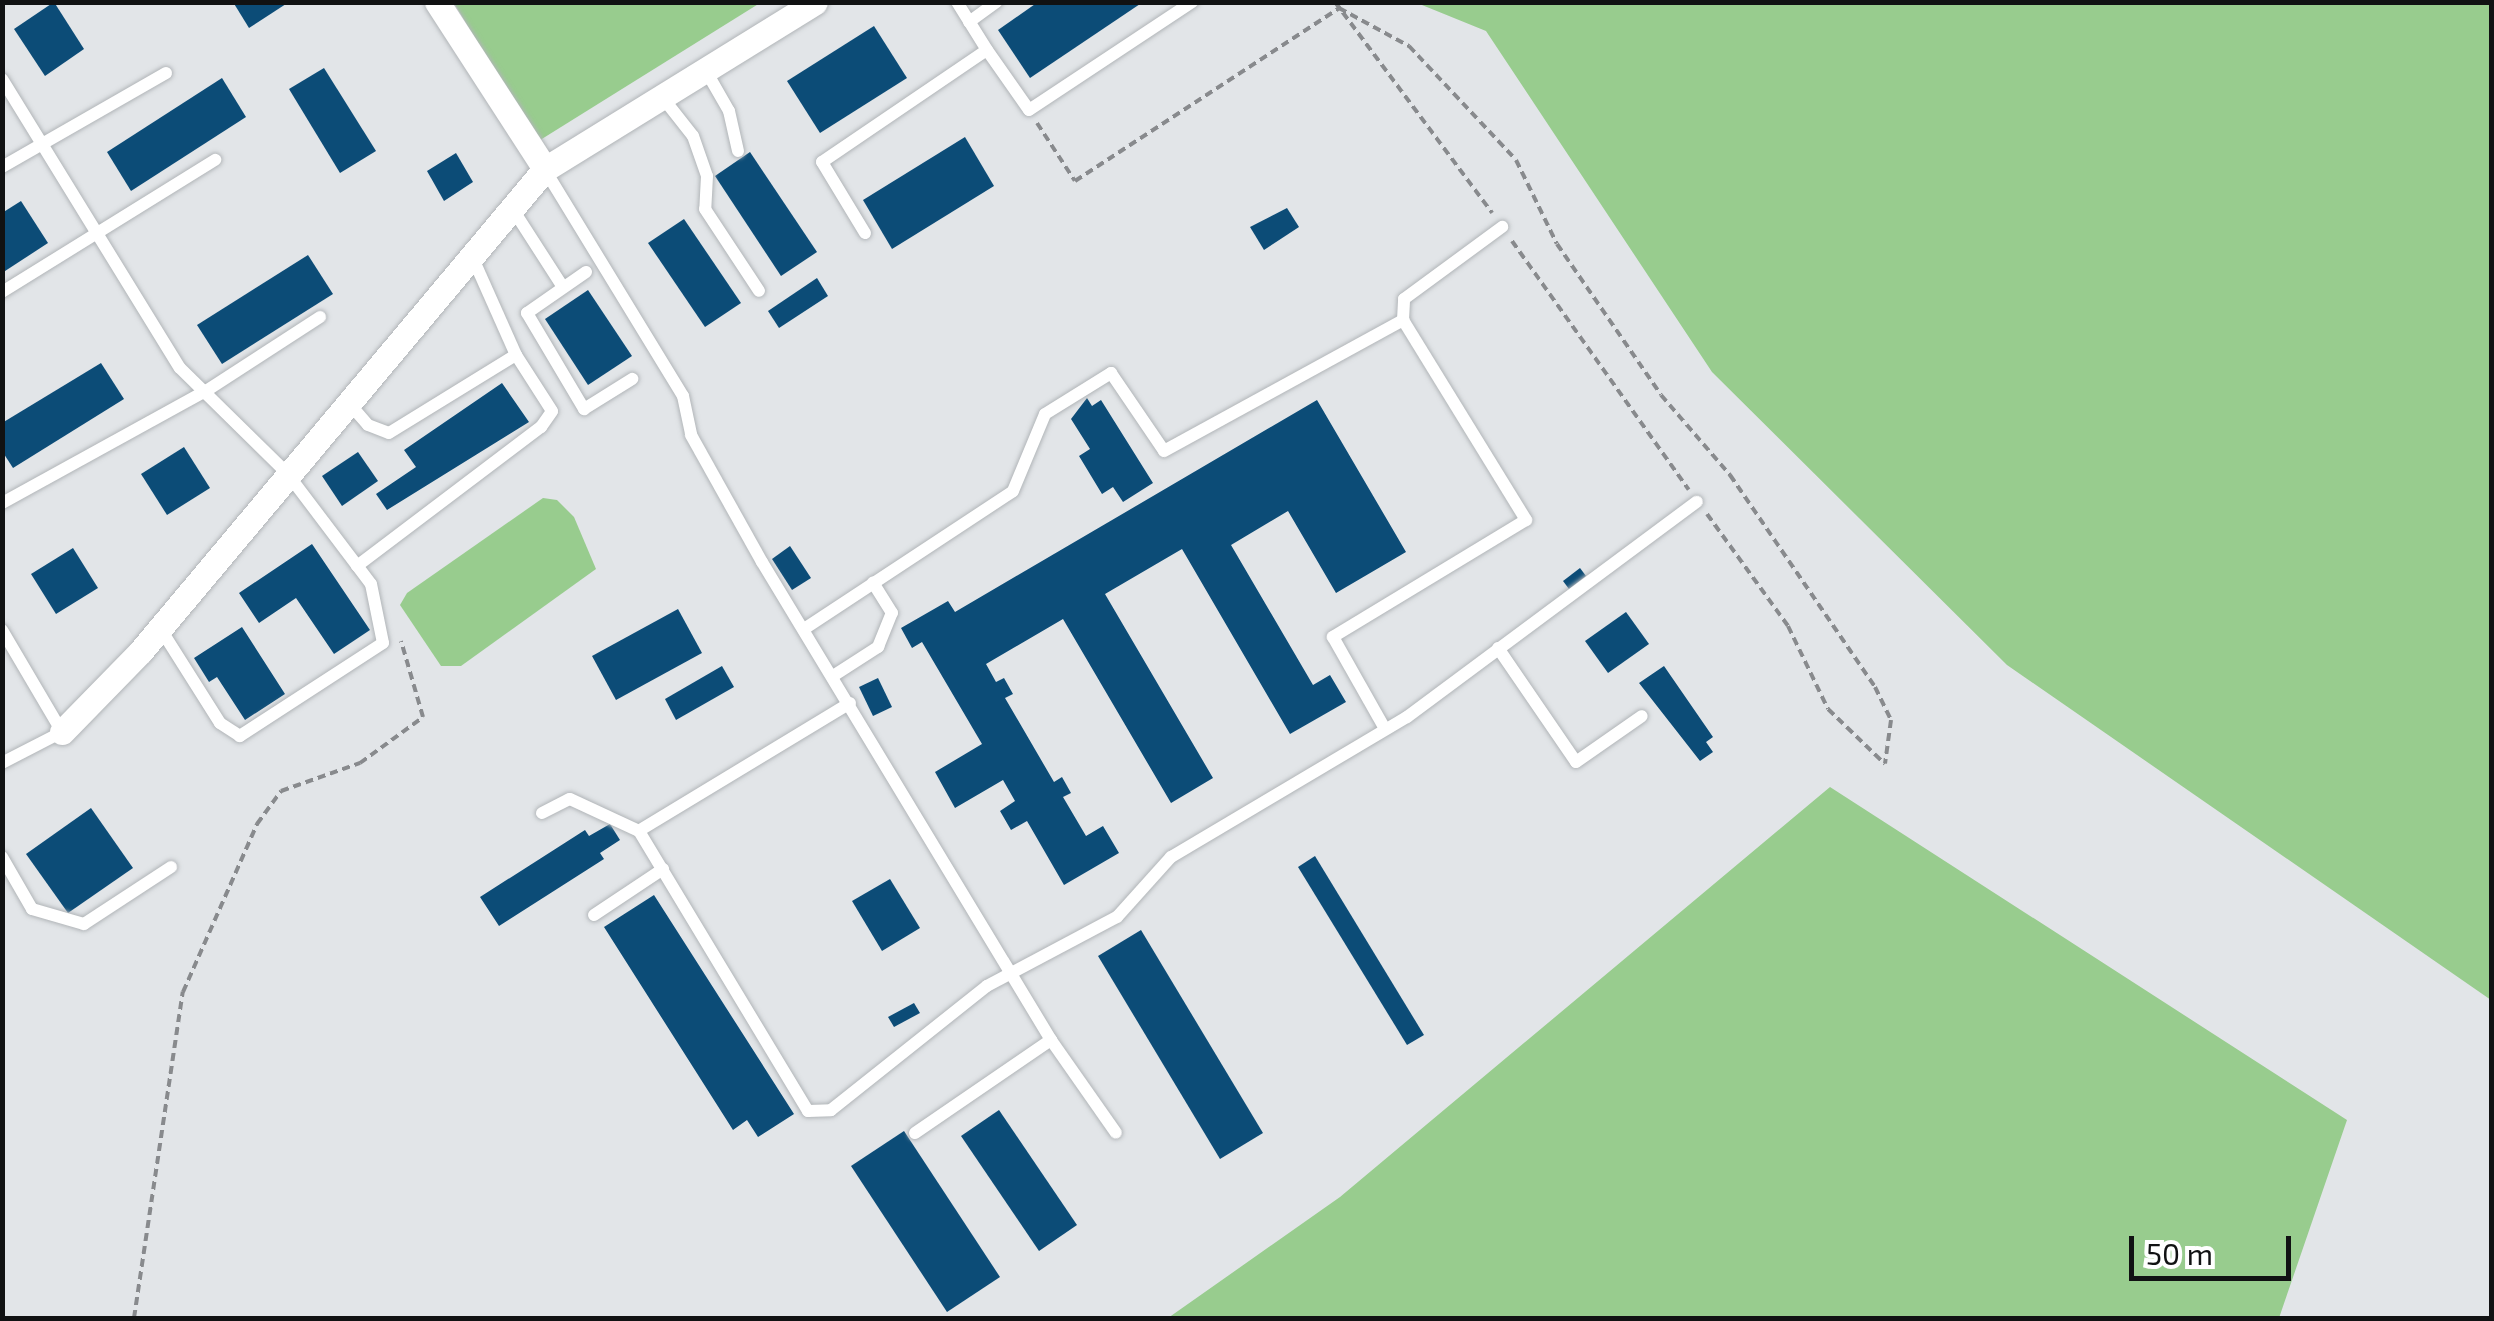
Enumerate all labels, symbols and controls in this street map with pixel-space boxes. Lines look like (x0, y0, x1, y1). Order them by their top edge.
scale bar (2134, 1216, 2296, 1278)
text: 50 m (2146, 1235, 2213, 1271)

